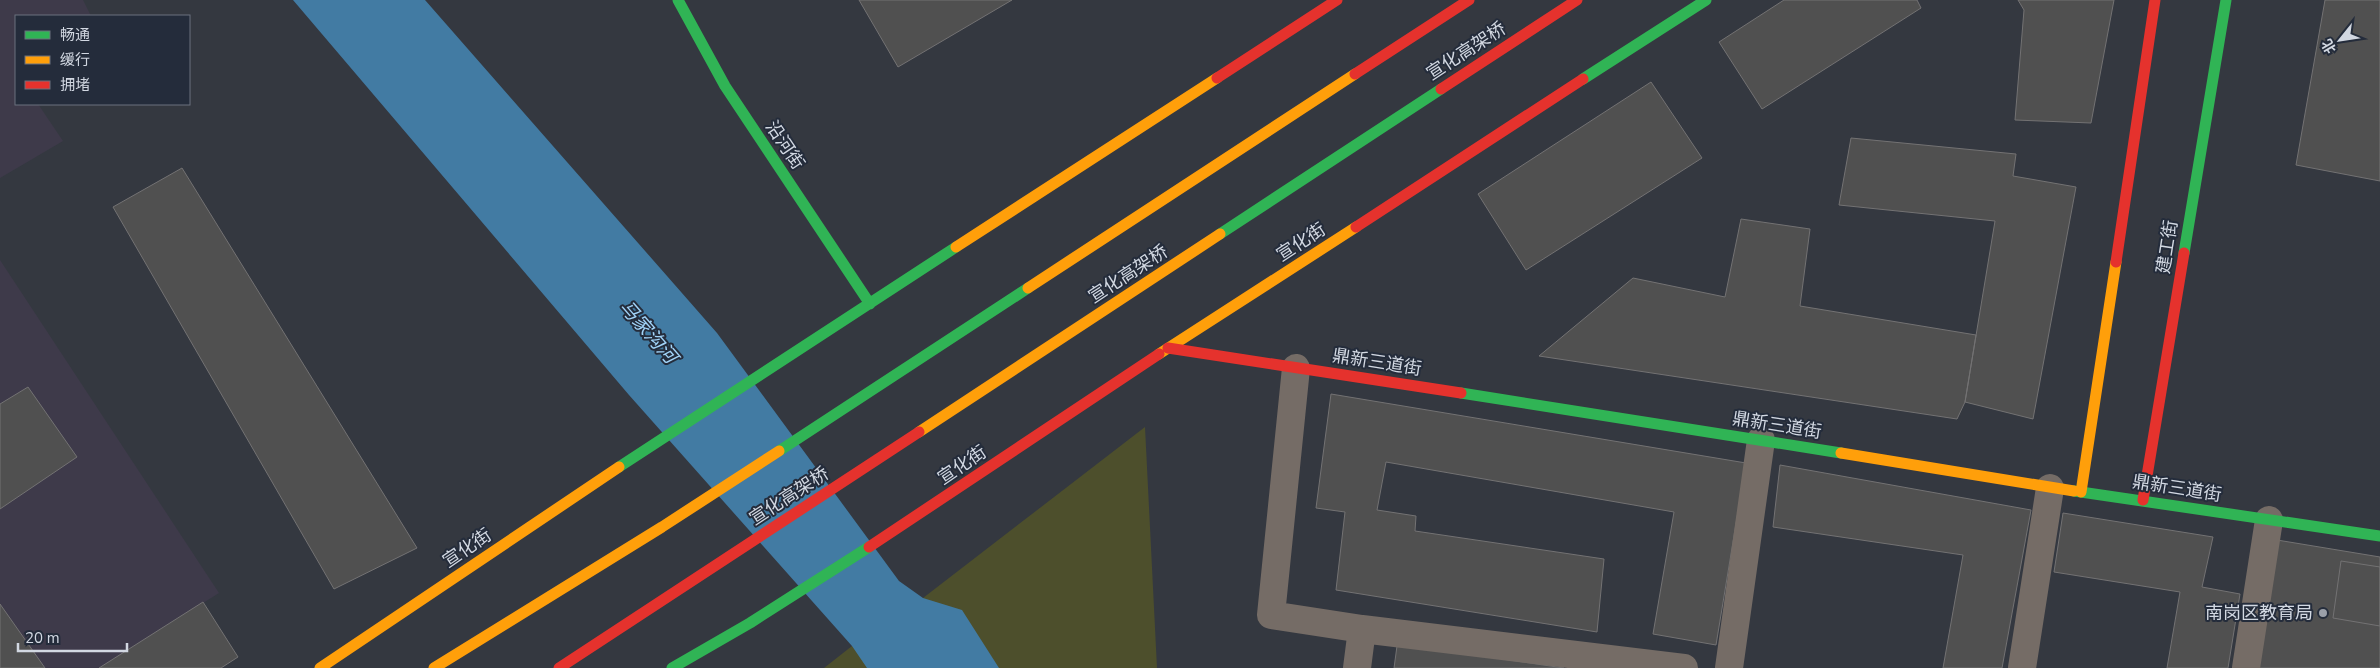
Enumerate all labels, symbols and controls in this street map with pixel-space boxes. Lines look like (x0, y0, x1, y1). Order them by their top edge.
legend (15, 15, 190, 105)
north arrow (2315, 15, 2365, 65)
street label: 宣化高架桥 (1422, 16, 1510, 86)
text: 畅通 (60, 25, 90, 45)
text: 北 (2317, 35, 2341, 57)
text: 缓行 (60, 50, 90, 70)
text: 拥堵 (60, 75, 90, 95)
street label: 沿河街 (760, 116, 810, 174)
street label: 宣化街 (1272, 217, 1330, 267)
street label: 建工街 (2151, 218, 2183, 276)
street label: 宣化高架桥 (1084, 239, 1172, 309)
water label: 马家沟河 (613, 295, 685, 372)
street label: 鼎新三道街 (1331, 343, 1423, 381)
street label: 鼎新三道街 (1731, 406, 1823, 444)
street label: 宣化街 (933, 440, 991, 490)
street label: 宣化高架桥 (745, 461, 833, 531)
street label: 鼎新三道街 (2131, 469, 2223, 507)
street label: 宣化街 (438, 523, 496, 573)
place label: 南岗区教育局 (2205, 601, 2313, 625)
marker: 南岗区教育局 (2317, 607, 2329, 619)
scale bar (18, 620, 126, 652)
text: 20 m (25, 628, 60, 648)

